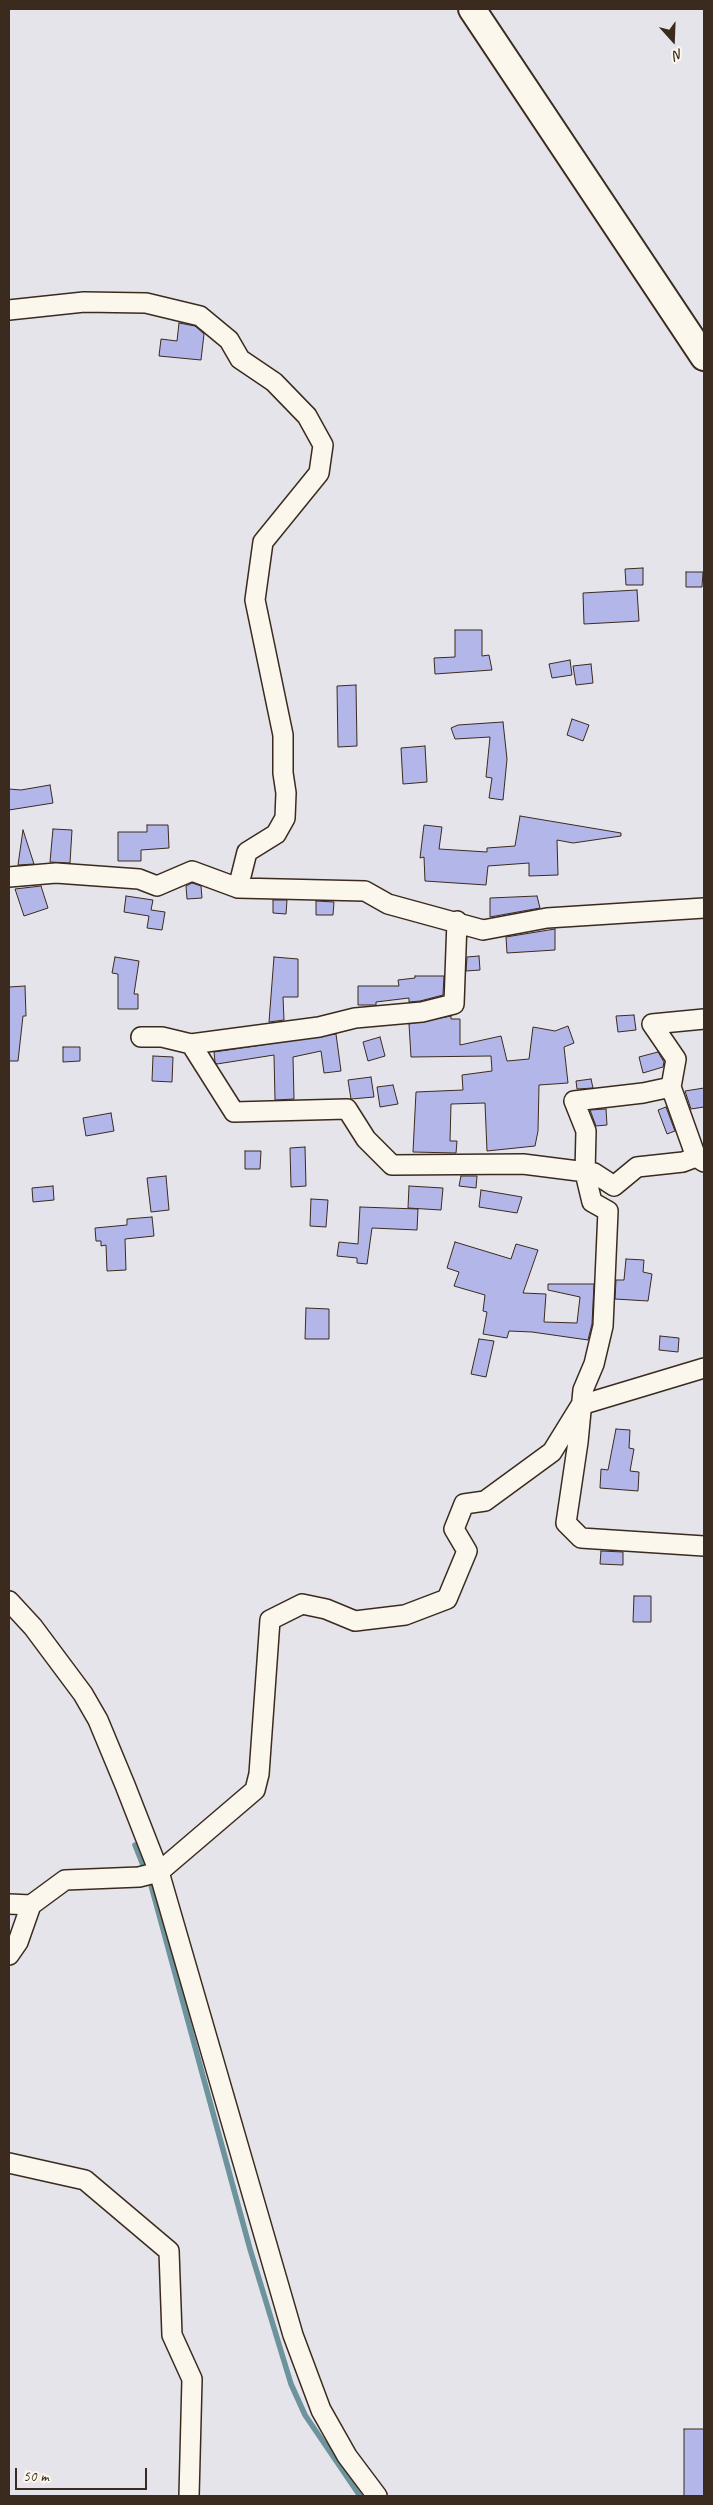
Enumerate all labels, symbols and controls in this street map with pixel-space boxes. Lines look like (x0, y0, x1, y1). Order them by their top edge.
north arrow (648, 15, 698, 65)
text: N (671, 45, 685, 64)
scale bar (18, 2458, 150, 2490)
text: 50 m (23, 2467, 49, 2486)

